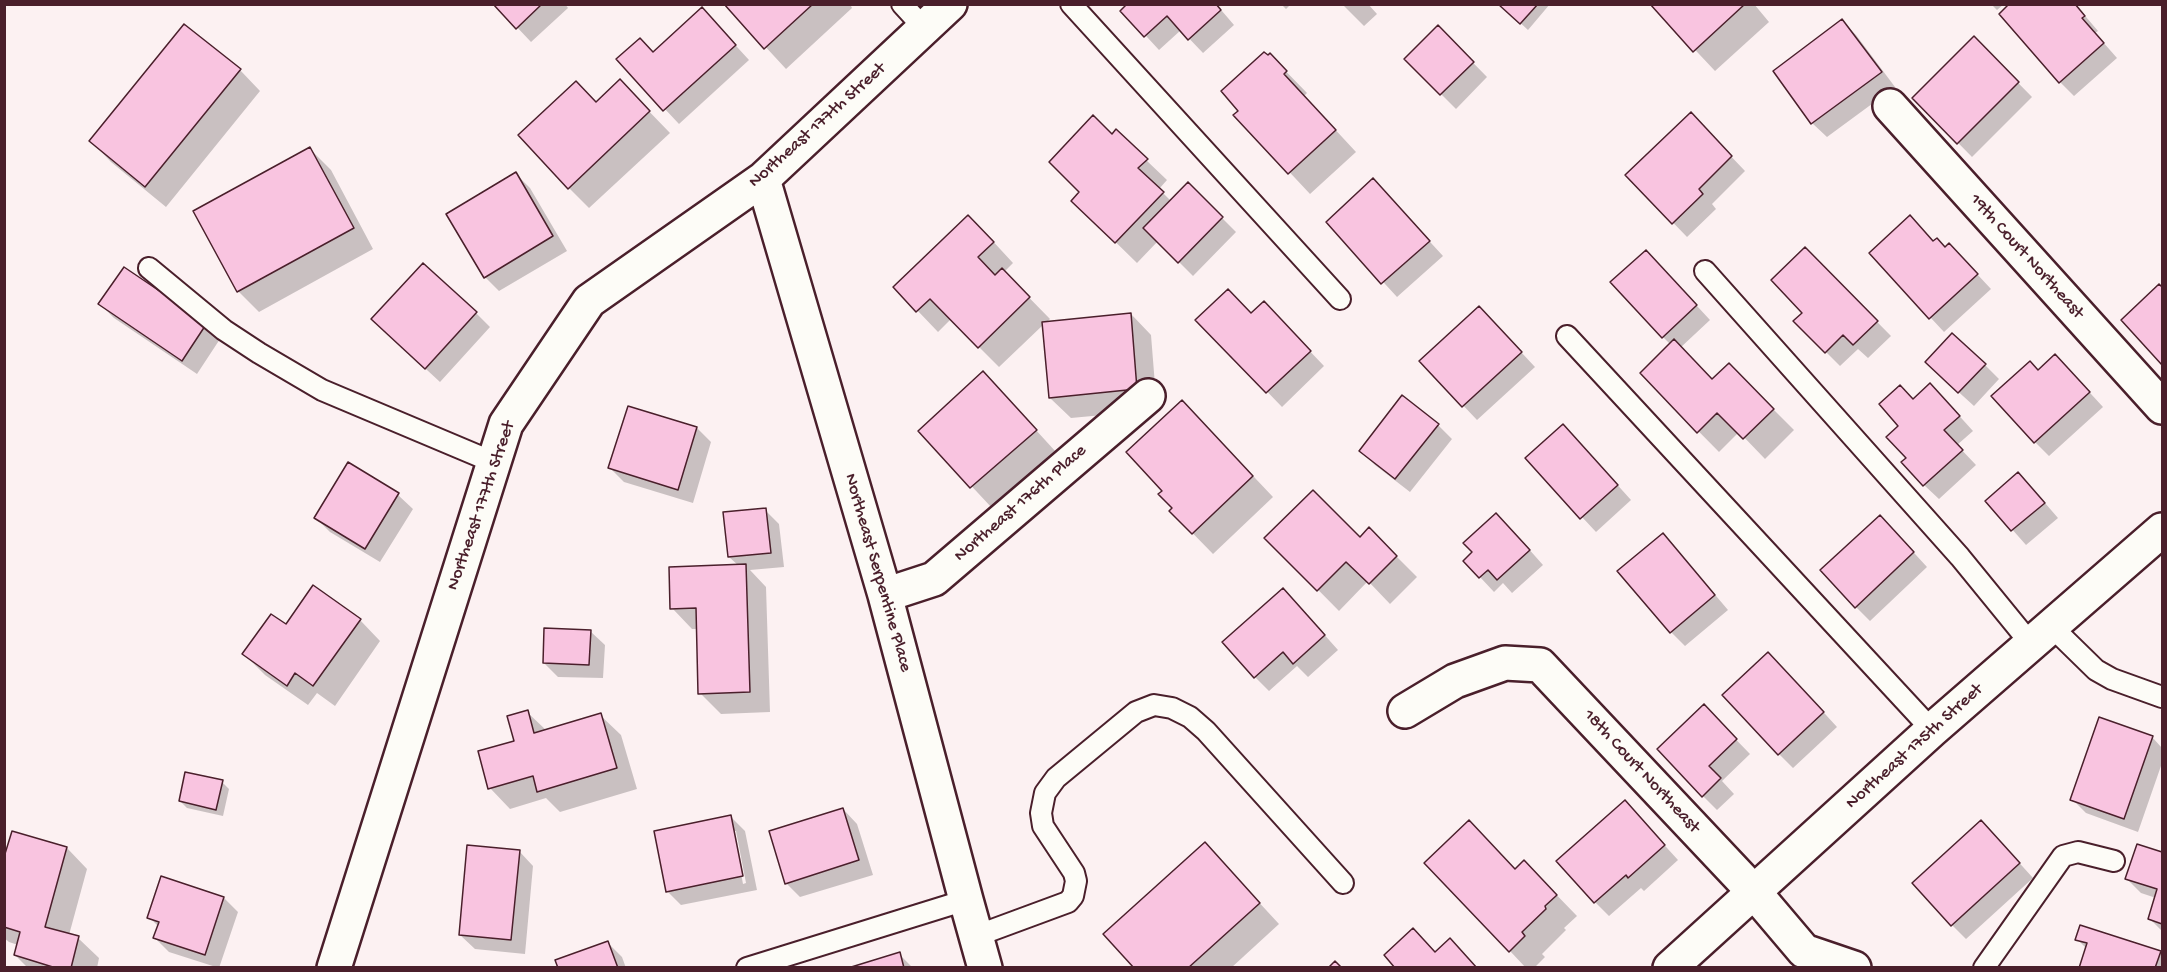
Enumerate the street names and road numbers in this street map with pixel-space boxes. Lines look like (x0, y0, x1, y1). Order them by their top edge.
street label: Northeast 177th Street (745, 59, 891, 193)
street label: 19th Court Northeast (1964, 190, 2088, 324)
street label: Northeast 177th Street (443, 419, 521, 593)
street label: Northeast 176th Place (950, 441, 1092, 567)
street label: Northeast Serpentine Place (838, 471, 916, 675)
street label: Northeast 175th Street (1842, 680, 1988, 814)
street label: 18th Court Northeast (1578, 706, 1704, 838)

